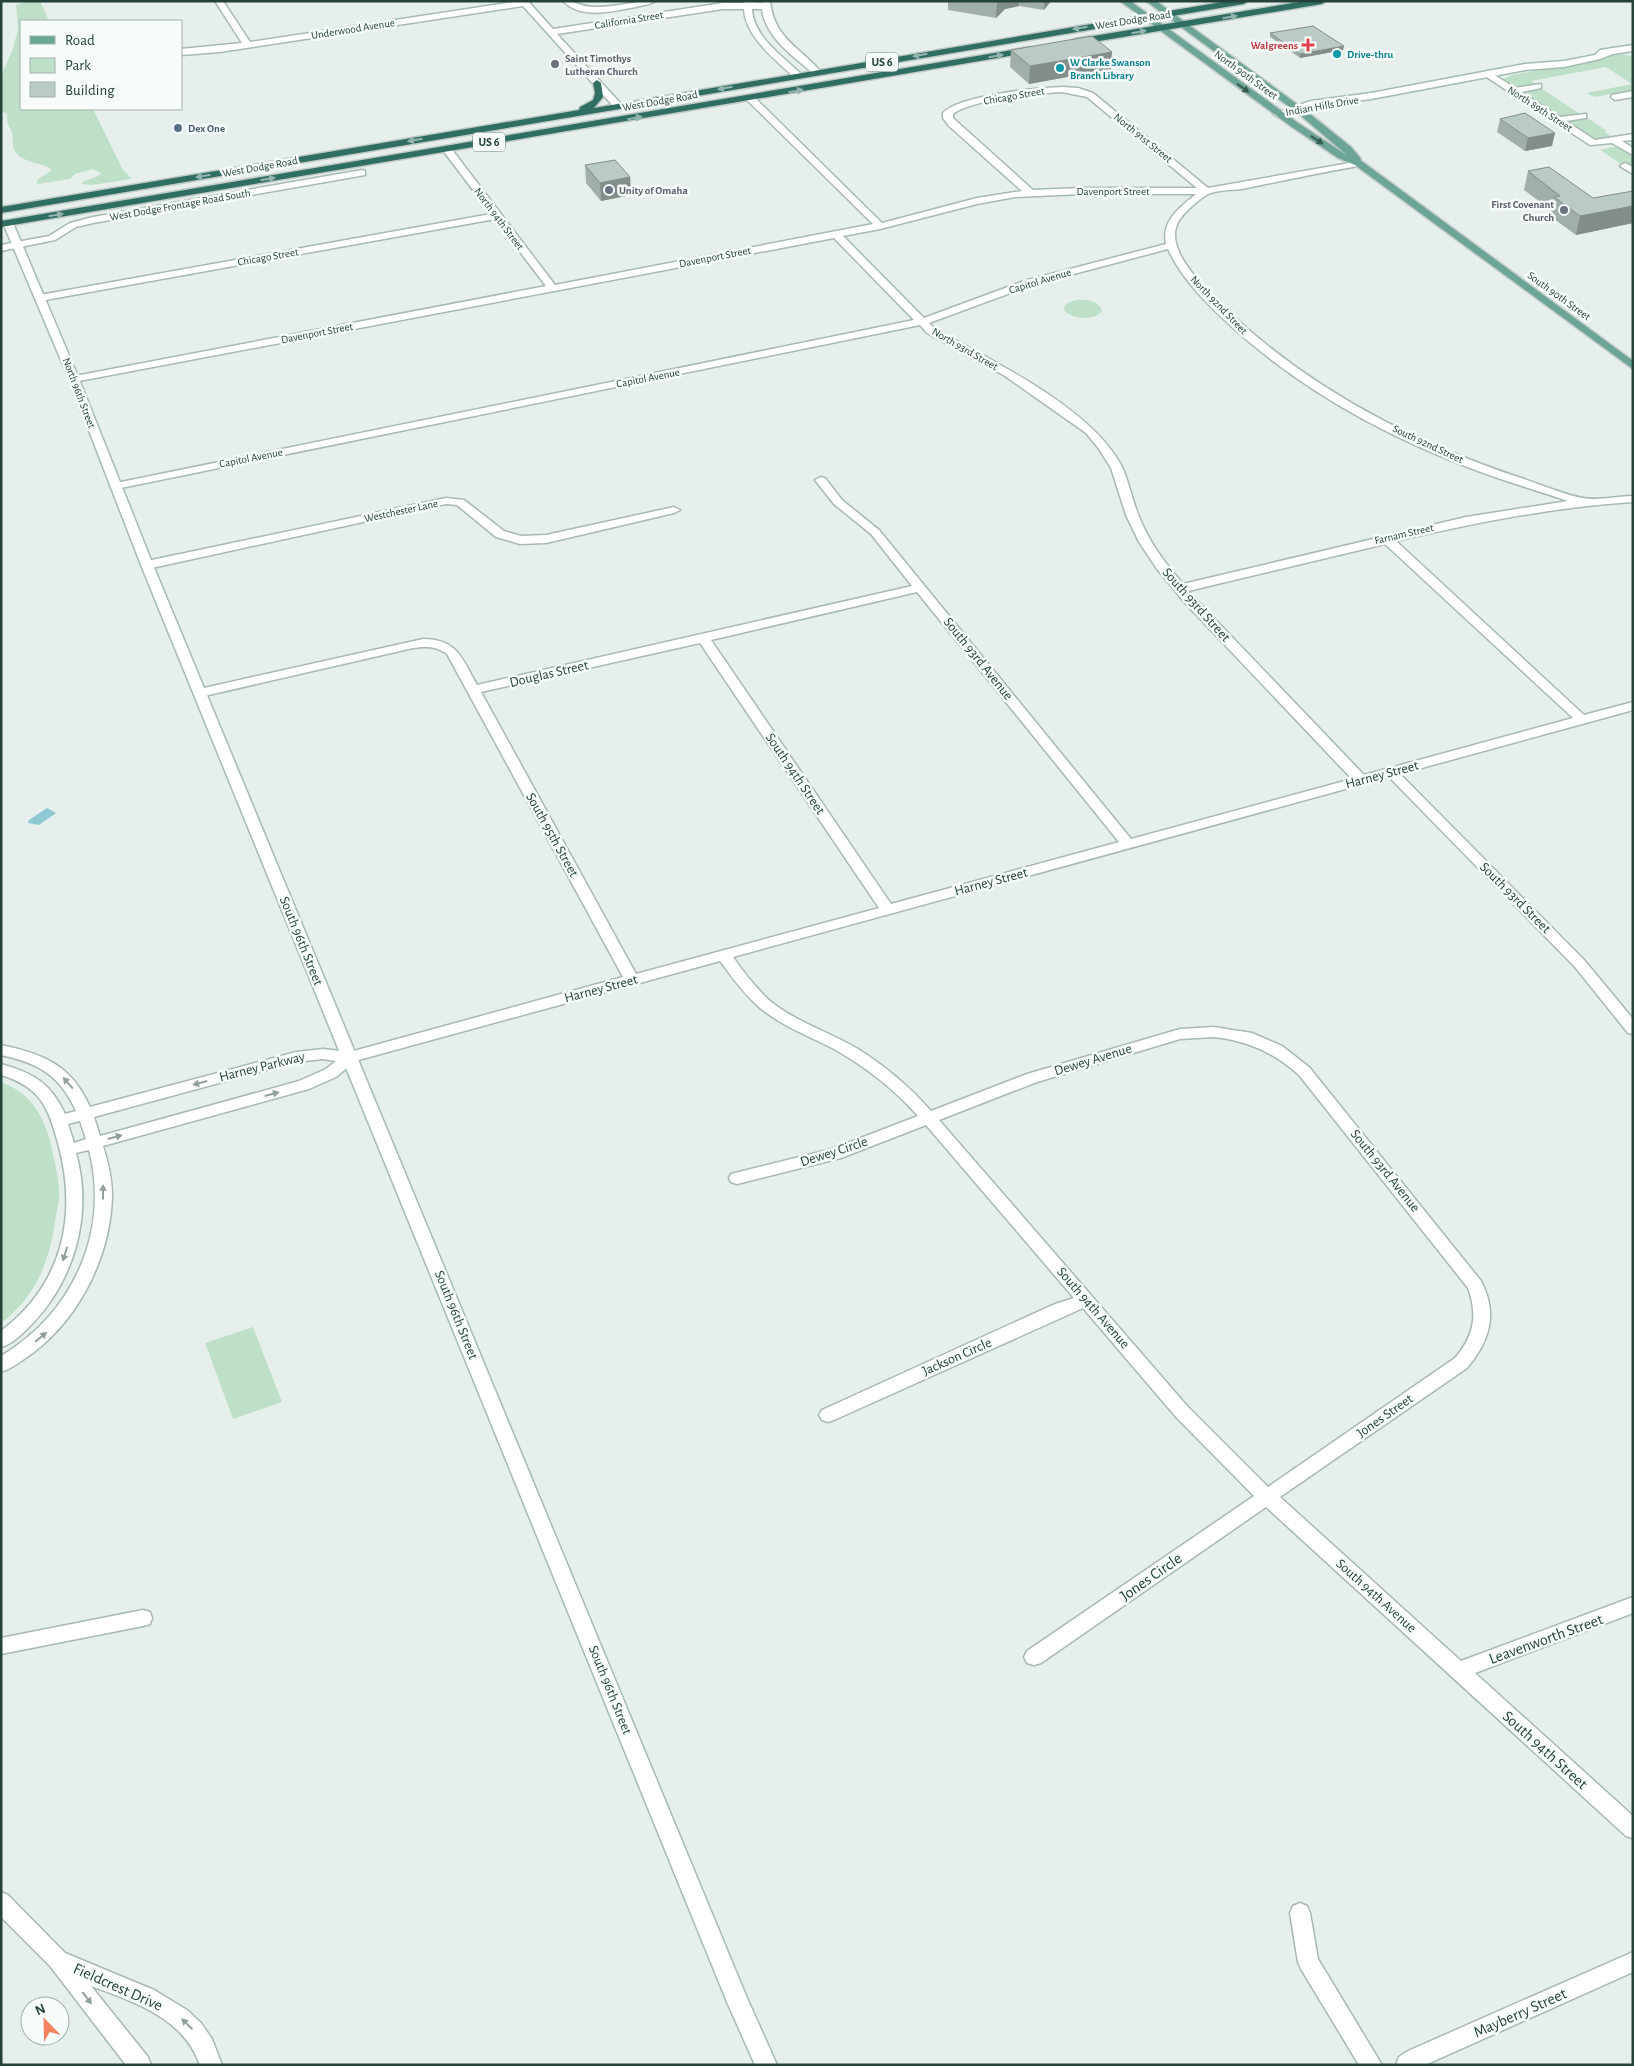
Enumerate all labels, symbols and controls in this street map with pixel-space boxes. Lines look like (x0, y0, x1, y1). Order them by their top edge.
street label: California Street (594, 9, 665, 31)
street label: West Dodge Road (1095, 9, 1172, 31)
one-way arrow (1223, 12, 1239, 20)
street label: Underwood Avenue (310, 17, 396, 41)
legend (20, 20, 182, 110)
one-way arrow (1071, 24, 1087, 32)
one-way arrow (1132, 27, 1148, 35)
text: Road (65, 33, 95, 48)
marker: Walgreens (1302, 39, 1314, 51)
place label: Walgreens (1251, 40, 1298, 51)
street label: North 90th Street (1212, 48, 1280, 102)
marker: Drive-thru (1331, 48, 1343, 60)
place label: Drive-thru (1347, 49, 1394, 60)
one-way arrow (989, 51, 1005, 59)
road number: US 6 (866, 52, 898, 72)
one-way arrow (911, 52, 927, 60)
place label: Saint Timothys Lutheran Church (565, 53, 638, 77)
place label: W Clarke Swanson Branch Library (1070, 57, 1151, 81)
text: Park (65, 58, 91, 73)
marker: Saint Timothys Lutheran Church (549, 58, 561, 70)
marker: W Clarke Swanson Branch Library (1054, 62, 1066, 74)
text: Building (65, 83, 115, 98)
one-way arrow (1236, 83, 1249, 94)
street label: North 89th Street (1506, 84, 1575, 134)
one-way arrow (716, 85, 732, 93)
street label: Chicago Street (983, 85, 1046, 107)
one-way arrow (788, 86, 804, 94)
street label: West Dodge Road (622, 89, 699, 113)
street label: Indian Hills Drive (1285, 94, 1359, 118)
street label: North 91st Street (1112, 111, 1175, 165)
one-way arrow (628, 113, 644, 121)
marker: Dex One (172, 122, 184, 134)
place label: Dex One (188, 123, 225, 134)
road number: US 6 (473, 132, 505, 152)
one-way arrow (1310, 135, 1324, 145)
one-way arrow (406, 136, 422, 144)
street label: West Dodge Road (222, 155, 299, 179)
one-way arrow (194, 172, 210, 180)
one-way arrow (260, 174, 276, 182)
marker: Unity of Omaha (603, 184, 615, 196)
place label: Unity of Omaha (619, 185, 688, 196)
street label: North 94th Street (472, 186, 526, 252)
street label: Davenport Street (1077, 186, 1150, 197)
street label: West Dodge Frontage Road South (109, 187, 251, 223)
place label: First Covenant Church (1491, 199, 1554, 223)
marker: First Covenant Church (1558, 204, 1570, 216)
one-way arrow (48, 210, 64, 218)
street label: Davenport Street (678, 245, 752, 269)
street label: Chicago Street (237, 246, 300, 268)
street label: Capitol Avenue (1008, 266, 1072, 296)
street label: South 90th Street (1525, 270, 1593, 323)
street label: North 92nd Street (1188, 274, 1250, 337)
street label: Davenport Street (280, 321, 354, 345)
street label: North 93rd Street (930, 326, 1000, 372)
street label: North 96th Street (61, 356, 98, 430)
street label: Capitol Avenue (615, 366, 681, 390)
street label: South 92nd Street (1391, 423, 1465, 465)
street label: Capitol Avenue (218, 446, 284, 470)
street label: Westchester Lane (363, 498, 439, 524)
street label: Farnam Street (1373, 522, 1435, 546)
street label: South 93rd Street (1159, 565, 1233, 645)
street label: South 93rd Avenue (941, 615, 1015, 703)
street label: Douglas Street (508, 658, 590, 690)
street label: South 94th Street (763, 731, 828, 818)
street label: Harney Street (1344, 758, 1421, 791)
street label: South 95th Street (523, 791, 581, 880)
street label: South 93rd Street (1477, 860, 1553, 936)
street label: Harney Street (953, 865, 1030, 898)
street label: South 96th Street (277, 895, 325, 988)
street label: Harney Street (563, 972, 640, 1005)
street label: Dewey Avenue (1053, 1042, 1133, 1078)
street label: Harney Parkway (218, 1050, 306, 1084)
one-way arrow (63, 1076, 74, 1089)
one-way arrow (193, 1079, 208, 1087)
one-way arrow (264, 1090, 279, 1098)
street label: South 93rd Avenue (1348, 1127, 1422, 1215)
one-way arrow (107, 1133, 122, 1141)
street label: Dewey Circle (799, 1135, 869, 1169)
one-way arrow (99, 1184, 107, 1200)
one-way arrow (61, 1247, 69, 1262)
street label: South 94th Avenue (1054, 1265, 1132, 1351)
street label: South 96th Street (432, 1269, 480, 1362)
one-way arrow (34, 1332, 47, 1343)
street label: Jackson Circle (920, 1336, 994, 1378)
street label: Jones Street (1354, 1391, 1416, 1440)
street label: Jones Circle (1117, 1550, 1185, 1604)
street label: South 94th Avenue (1333, 1556, 1419, 1636)
street label: Leavenworth Street (1487, 1611, 1605, 1667)
street label: South 96th Street (586, 1644, 634, 1737)
street label: South 94th Street (1499, 1708, 1591, 1792)
street label: Fieldcrest Drive (71, 1960, 165, 2014)
street label: Mayberry Street (1471, 1985, 1569, 2042)
one-way arrow (82, 1991, 93, 2004)
north arrow (20, 1996, 70, 2046)
text: N (33, 2002, 48, 2018)
one-way arrow (181, 2018, 193, 2030)

